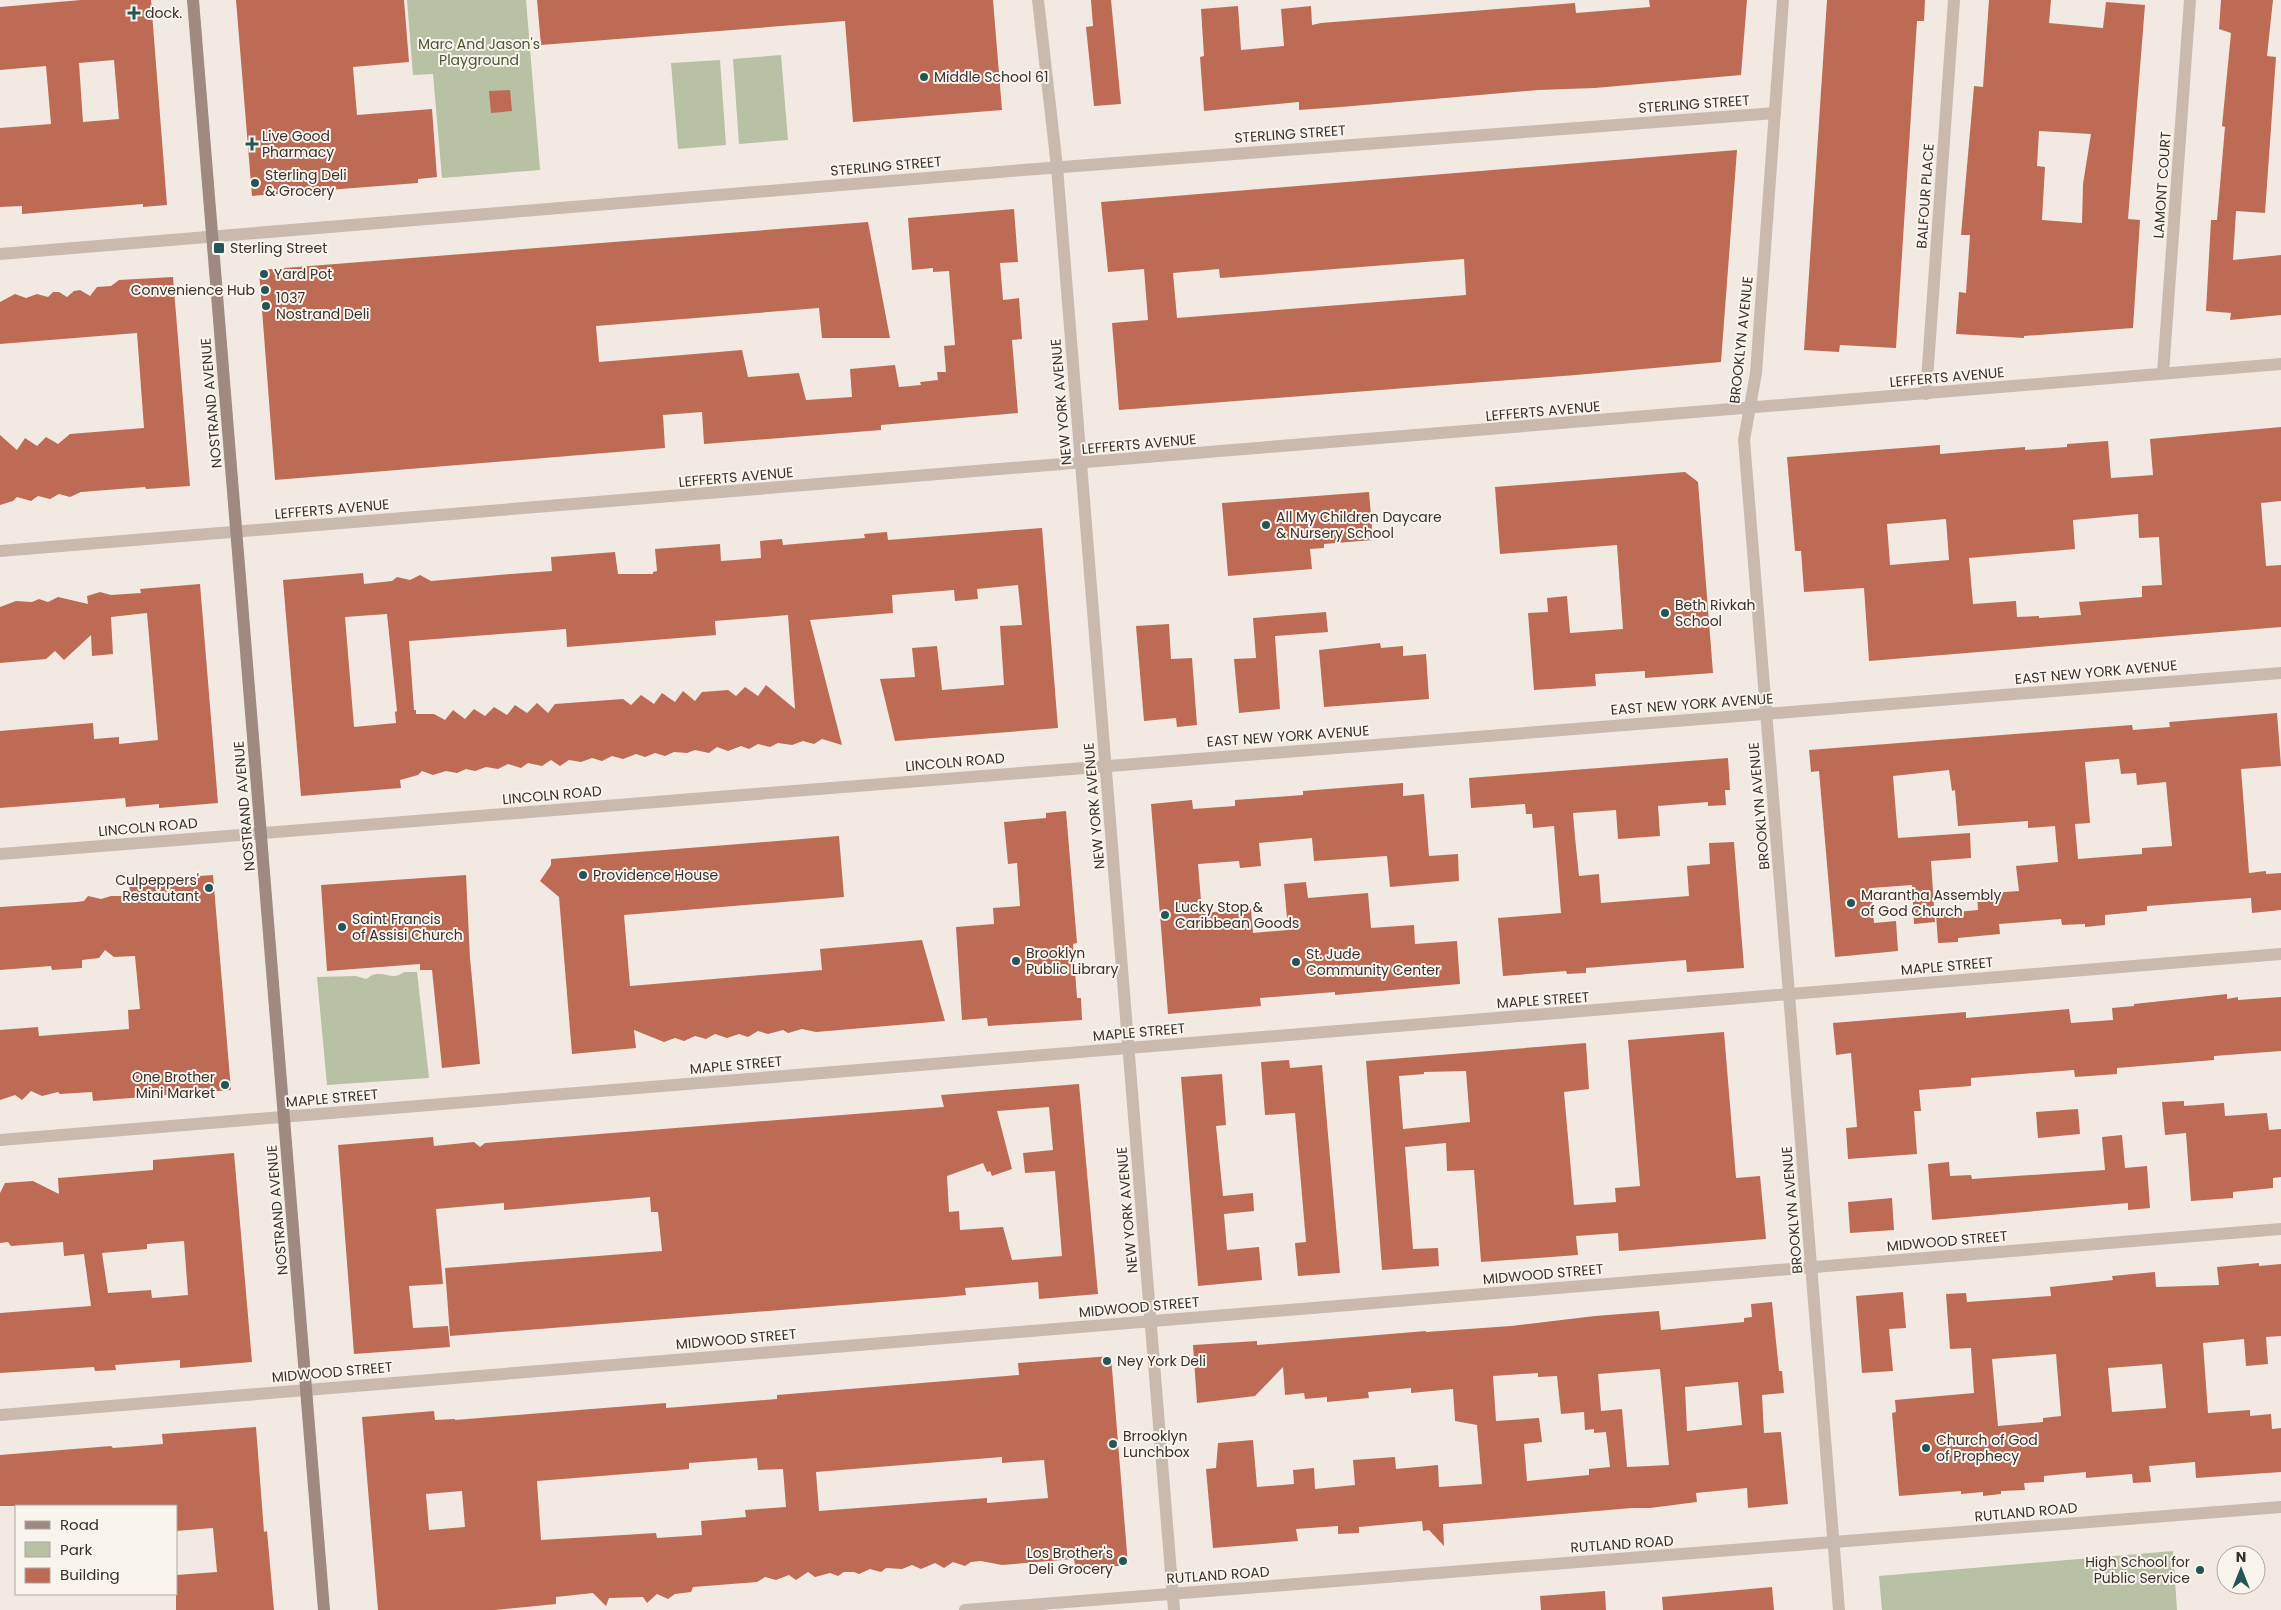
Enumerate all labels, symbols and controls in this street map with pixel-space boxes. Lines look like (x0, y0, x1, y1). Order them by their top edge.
place label: dock. (145, 3, 182, 23)
marker: dock. (127, 6, 141, 20)
park label: Marc And Jason's Playground (418, 34, 540, 70)
place label: Middle School 61 (934, 67, 1048, 87)
marker: Middle School 61 (918, 71, 930, 83)
street label: STERLING STREET (1638, 90, 1751, 118)
street label: STERLING STREET (1234, 120, 1347, 148)
place label: Live Good Pharmacy (262, 126, 334, 162)
street label: LAMONT COURT (2148, 130, 2176, 239)
marker: Live Good Pharmacy (246, 138, 258, 150)
street label: BALFOUR PLACE (1911, 143, 1939, 249)
street label: STERLING STREET (829, 151, 943, 181)
place label: Sterling Deli & Grocery (265, 165, 347, 201)
marker: Sterling Deli & Grocery (249, 177, 261, 189)
place label: Sterling Street (230, 238, 327, 258)
marker: Sterling Street (212, 241, 226, 255)
place label: Yard Pot (274, 264, 332, 284)
marker: Yard Pot (258, 268, 270, 280)
street label: BROOKLYN AVENUE (1724, 275, 1758, 405)
place label: Convenience Hub (131, 280, 255, 300)
marker: Convenience Hub (259, 284, 271, 296)
place label: 1037 Nostrand Deli (276, 288, 370, 324)
marker: 1037 Nostrand Deli (260, 300, 272, 312)
street label: NOSTRAND AVENUE (195, 337, 227, 469)
street label: NEW YORK AVENUE (1046, 338, 1076, 466)
street label: LEFFERTS AVENUE (1889, 362, 2005, 392)
street label: LEFFERTS AVENUE (1485, 396, 1601, 426)
street label: LEFFERTS AVENUE (1081, 429, 1197, 459)
street label: LEFFERTS AVENUE (678, 462, 794, 492)
street label: LEFFERTS AVENUE (274, 494, 390, 524)
place label: All My Children Daycare & Nursery School (1276, 507, 1442, 543)
marker: All My Children Daycare & Nursery School (1260, 519, 1272, 531)
place label: Beth Rivkah School (1675, 595, 1756, 631)
marker: Beth Rivkah School (1659, 607, 1671, 619)
street label: EAST NEW YORK AVENUE (2014, 655, 2178, 689)
street label: EAST NEW YORK AVENUE (1610, 688, 1774, 720)
street label: EAST NEW YORK AVENUE (1206, 720, 1370, 752)
street label: NOSTRAND AVENUE (228, 740, 260, 872)
street label: BROOKLYN AVENUE (1743, 741, 1775, 871)
street label: NEW YORK AVENUE (1079, 742, 1109, 870)
street label: LINCOLN ROAD (905, 748, 1006, 776)
street label: LINCOLN ROAD (502, 781, 603, 809)
street label: LINCOLN ROAD (98, 813, 199, 841)
place label: Providence House (593, 865, 719, 885)
marker: Providence House (577, 869, 589, 881)
place label: Culpeppers' Restautant (115, 870, 199, 906)
marker: Culpeppers' Restautant (203, 882, 215, 894)
place label: Marantha Assembly of God Church (1861, 885, 2001, 921)
place label: Lucky Stop & Caribbean Goods (1175, 897, 1299, 933)
marker: Marantha Assembly of God Church (1845, 897, 1857, 909)
place label: Saint Francis of Assisi Church (352, 909, 463, 945)
marker: Lucky Stop & Caribbean Goods (1159, 909, 1171, 921)
marker: Saint Francis of Assisi Church (336, 921, 348, 933)
place label: Brooklyn Public Library (1026, 943, 1119, 979)
place label: St. Jude Community Center (1306, 944, 1440, 980)
street label: MAPLE STREET (1900, 952, 1995, 980)
marker: Brooklyn Public Library (1010, 955, 1022, 967)
marker: St. Jude Community Center (1290, 956, 1302, 968)
street label: MAPLE STREET (1496, 987, 1590, 1013)
street label: MAPLE STREET (1092, 1018, 1187, 1046)
street label: MAPLE STREET (689, 1051, 784, 1079)
place label: One Brother Mini Market (132, 1067, 215, 1103)
marker: One Brother Mini Market (219, 1079, 231, 1091)
street label: MAPLE STREET (285, 1084, 380, 1112)
street label: NOSTRAND AVENUE (261, 1144, 293, 1276)
street label: BROOKLYN AVENUE (1776, 1145, 1808, 1275)
street label: NEW YORK AVENUE (1112, 1146, 1142, 1274)
street label: MIDWOOD STREET (1886, 1226, 2009, 1256)
street label: MIDWOOD STREET (1482, 1259, 1605, 1289)
street label: MIDWOOD STREET (1078, 1292, 1201, 1322)
street label: MIDWOOD STREET (675, 1324, 798, 1354)
place label: Ney York Deli (1117, 1351, 1206, 1371)
marker: Ney York Deli (1101, 1355, 1113, 1367)
street label: MIDWOOD STREET (271, 1357, 394, 1387)
place label: Brrooklyn Lunchbox (1123, 1426, 1190, 1462)
place label: Church of God of Prophecy (1936, 1430, 2038, 1466)
marker: Brrooklyn Lunchbox (1107, 1438, 1119, 1450)
marker: Church of God of Prophecy (1920, 1442, 1932, 1454)
street label: RUTLAND ROAD (1974, 1498, 2078, 1526)
legend (15, 1505, 178, 1595)
text: Road (60, 1514, 99, 1535)
street label: RUTLAND ROAD (1570, 1530, 1674, 1558)
text: Park (60, 1539, 92, 1560)
place label: Los Brother's Deli Grocery (1027, 1543, 1113, 1579)
north arrow (2216, 1545, 2266, 1595)
text: N (2236, 1547, 2246, 1567)
place label: High School for Public Service (2085, 1552, 2190, 1588)
marker: Los Brother's Deli Grocery (1117, 1555, 1129, 1567)
street label: RUTLAND ROAD (1166, 1561, 1270, 1589)
text: Building (60, 1564, 120, 1585)
marker: High School for Public Service (2194, 1564, 2206, 1576)

